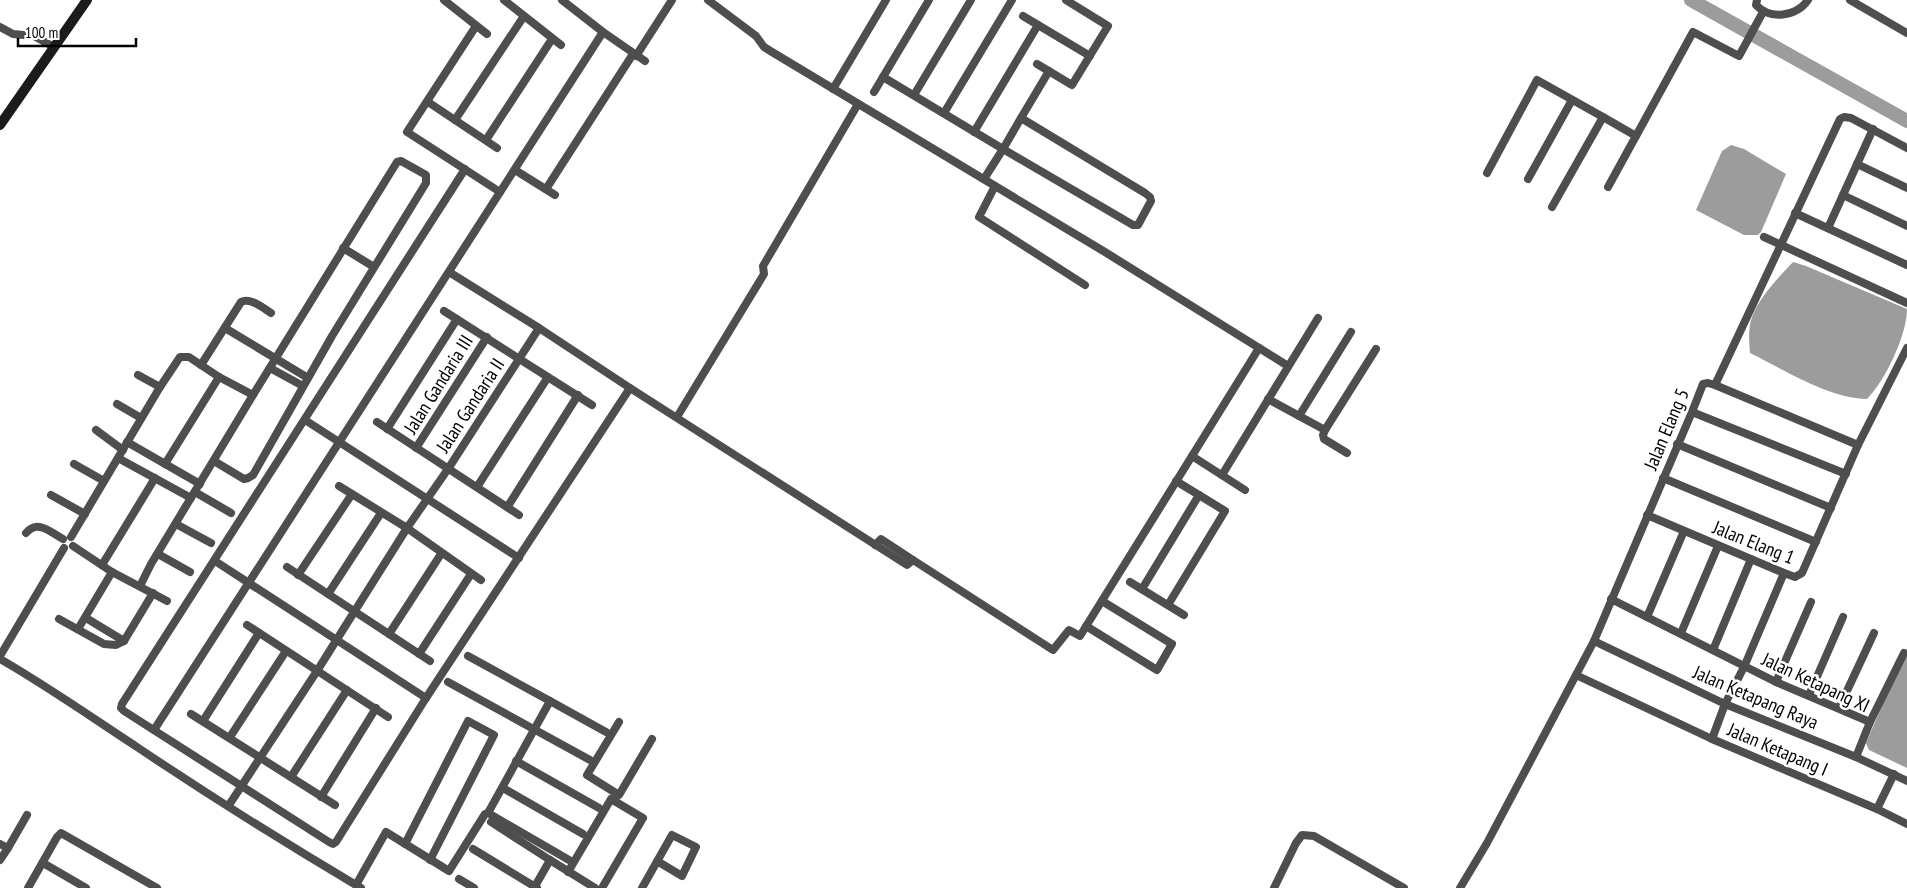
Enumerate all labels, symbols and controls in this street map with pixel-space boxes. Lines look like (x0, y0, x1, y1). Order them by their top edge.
scale bar (18, 15, 135, 47)
text: 100 m (25, 23, 58, 42)
street label: Jalan Gandaria III (399, 330, 477, 438)
street label: Jalan Gandaria II (431, 354, 509, 456)
street label: Jalan Elang 5 (1638, 385, 1694, 474)
street label: Jalan Elang 1 (1709, 514, 1798, 569)
street label: Jalan Ketapang XI (1758, 646, 1874, 717)
street label: Jalan Ketapang Raya (1689, 659, 1822, 734)
street label: Jalan Ketapang I (1723, 717, 1832, 781)

